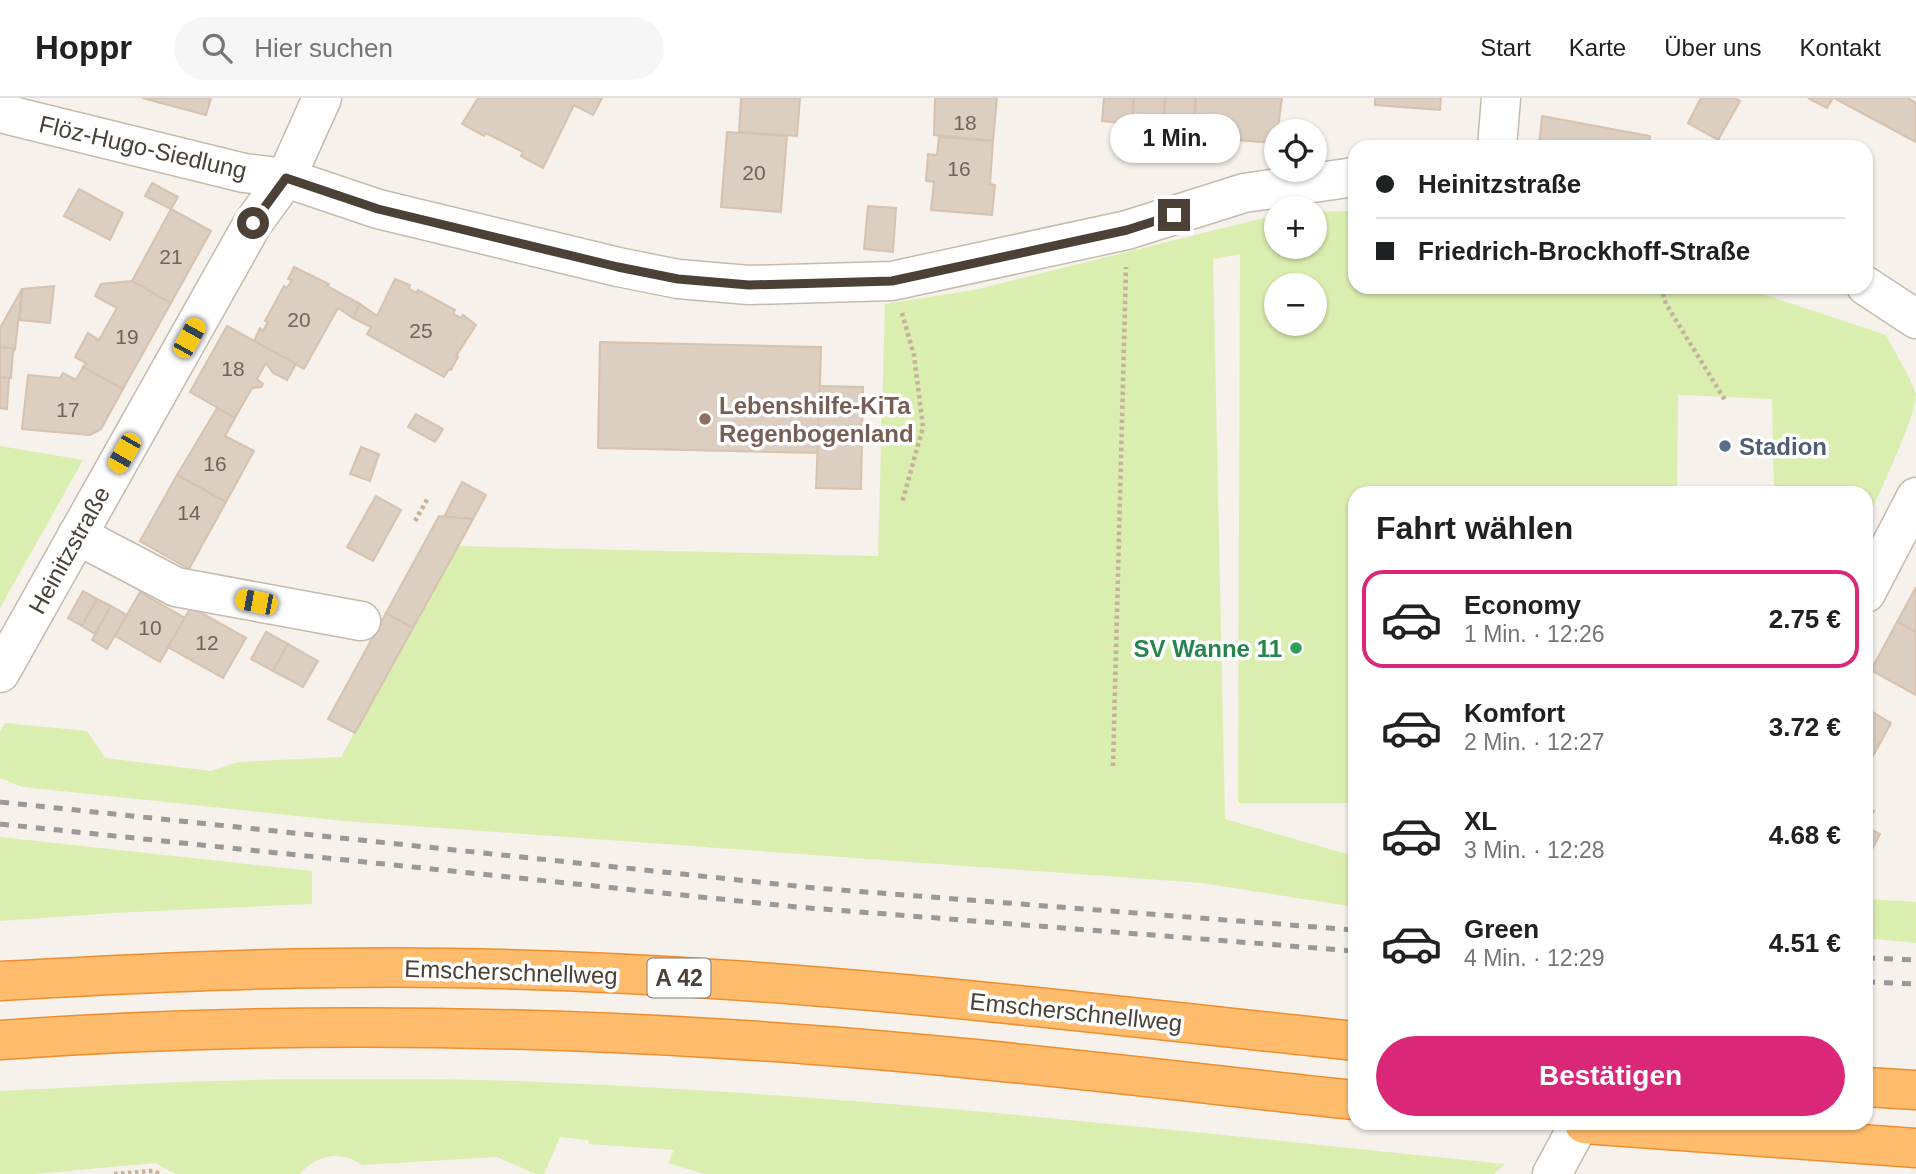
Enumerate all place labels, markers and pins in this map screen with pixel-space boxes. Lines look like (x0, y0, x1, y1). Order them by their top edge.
place label: Lebenshilfe-KiTa Regenbogenland (719, 392, 914, 447)
marker: Lebenshilfe-KiTa Regenbogenland (697, 411, 713, 427)
place label: Stadion (1739, 433, 1827, 460)
marker: Stadion (1717, 438, 1733, 454)
place label: SV Wanne 11 (1134, 635, 1282, 662)
marker: SV Wanne 11 (1288, 640, 1304, 656)

